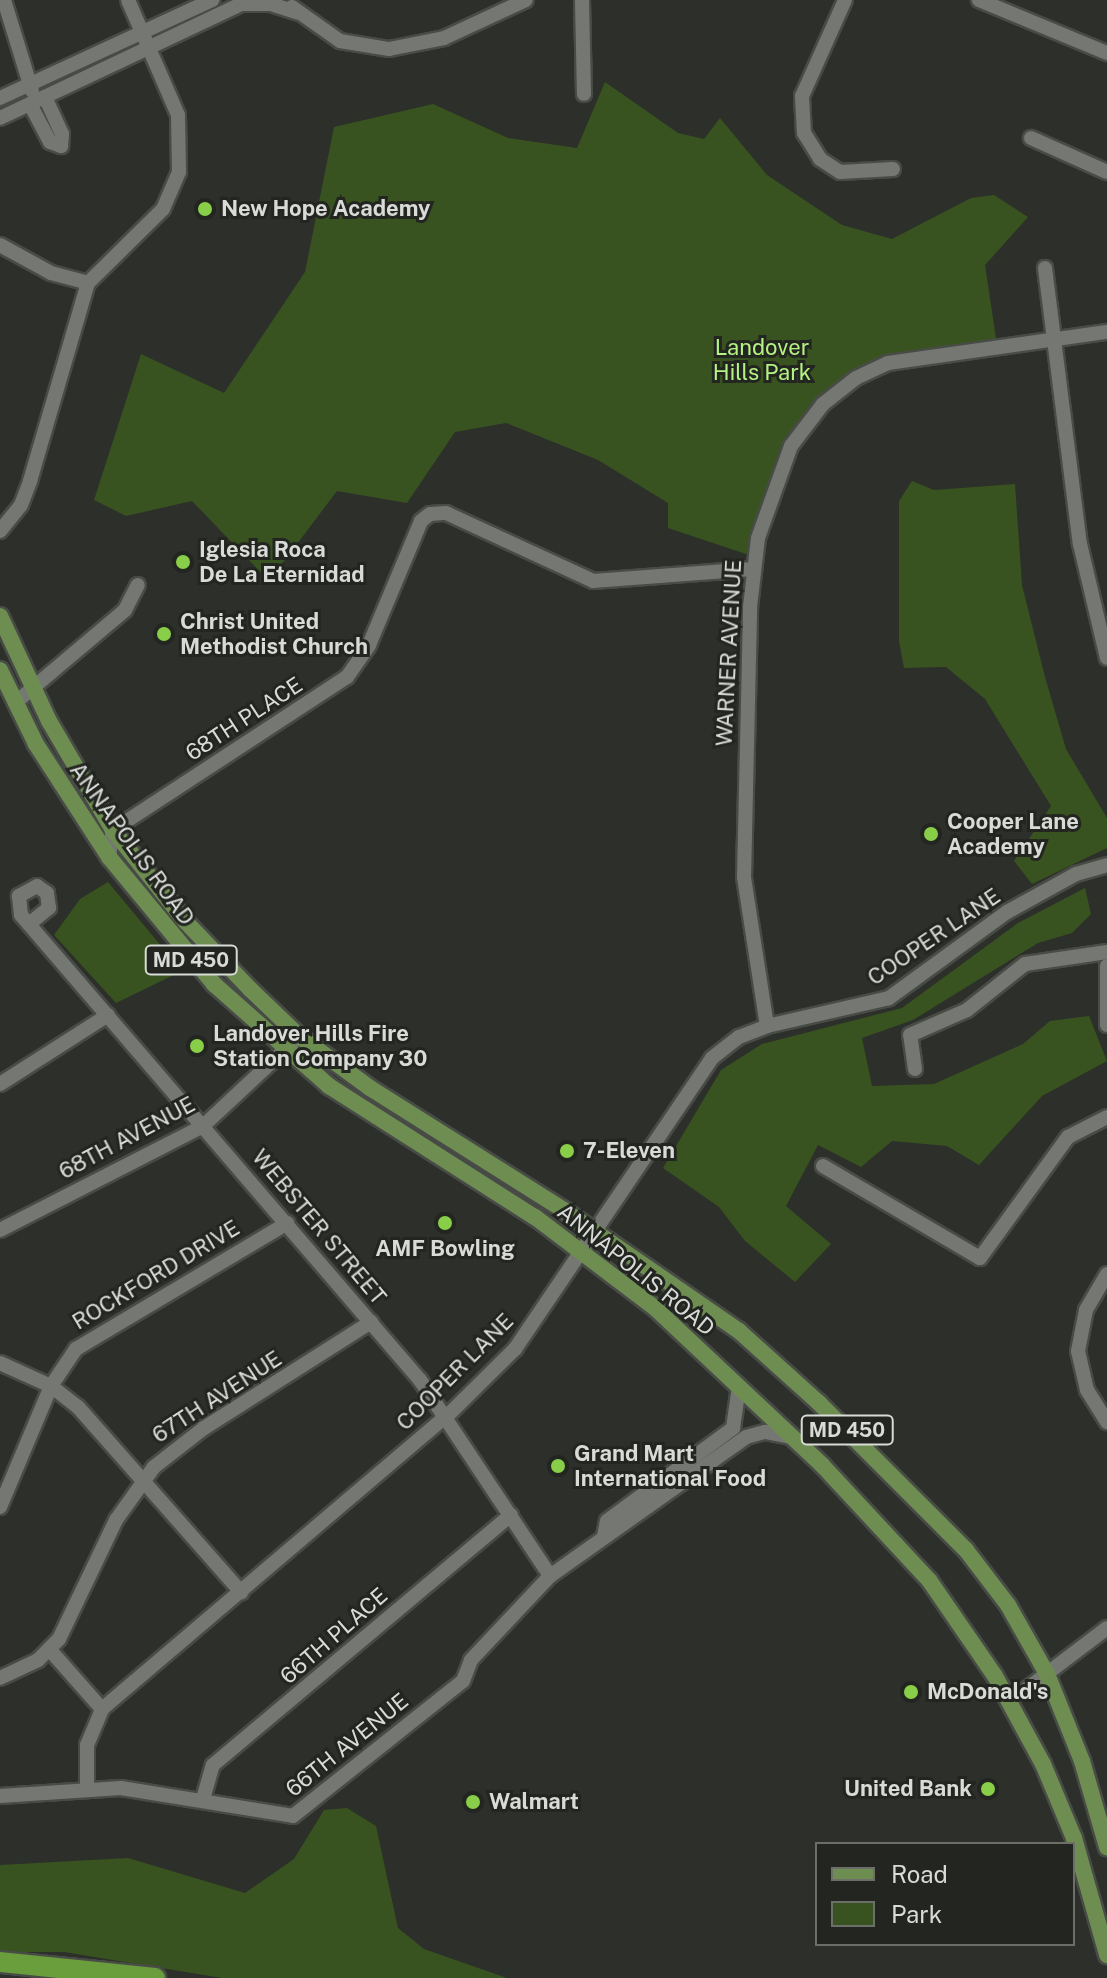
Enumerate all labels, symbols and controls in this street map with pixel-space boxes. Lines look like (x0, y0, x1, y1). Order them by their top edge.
place label: New Hope Academy (221, 196, 431, 222)
marker: New Hope Academy (196, 200, 214, 218)
park label: Landover Hills Park (713, 334, 811, 386)
place label: Iglesia Roca De La Eternidad (199, 536, 365, 588)
marker: Iglesia Roca De La Eternidad (174, 553, 192, 571)
street label: WARNER AVENUE (711, 559, 747, 747)
place label: Christ United Methodist Church (180, 608, 368, 660)
marker: Christ United Methodist Church (155, 625, 173, 643)
street label: 68TH PLACE (181, 672, 307, 766)
street label: ANNAPOLIS ROAD (64, 758, 200, 930)
place label: Cooper Lane Academy (947, 808, 1079, 860)
marker: Cooper Lane Academy (922, 825, 940, 843)
street label: COOPER LANE (863, 883, 1005, 991)
road number: MD 450 (143, 944, 239, 976)
place label: Landover Hills Fire Station Company 30 (213, 1020, 427, 1072)
marker: Landover Hills Fire Station Company 30 (188, 1037, 206, 1055)
street label: 68TH AVENUE (54, 1091, 200, 1185)
place label: 7-Eleven (583, 1138, 675, 1164)
marker: 7-Eleven (558, 1142, 576, 1160)
street label: WEBSTER STREET (246, 1144, 392, 1310)
street label: ANNAPOLIS ROAD (552, 1199, 720, 1341)
marker: AMF Bowling (436, 1214, 454, 1232)
street label: ROCKFORD DRIVE (68, 1215, 244, 1335)
place label: AMF Bowling (375, 1236, 515, 1262)
street label: COOPER LANE (391, 1308, 519, 1436)
street label: 67TH AVENUE (147, 1345, 287, 1449)
road number: MD 450 (799, 1414, 895, 1446)
place label: Grand Mart International Food (574, 1440, 766, 1492)
marker: Grand Mart International Food (549, 1457, 567, 1475)
street label: 66TH PLACE (275, 1582, 393, 1690)
place label: McDonald's (927, 1679, 1048, 1705)
marker: McDonald's (902, 1683, 920, 1701)
street label: 66TH AVENUE (281, 1688, 413, 1802)
place label: United Bank (844, 1776, 972, 1802)
marker: United Bank (979, 1780, 997, 1798)
place label: Walmart (489, 1789, 579, 1815)
marker: Walmart (464, 1793, 482, 1811)
legend (815, 1842, 1075, 1946)
text: Road (891, 1860, 948, 1888)
text: Park (891, 1900, 942, 1928)

